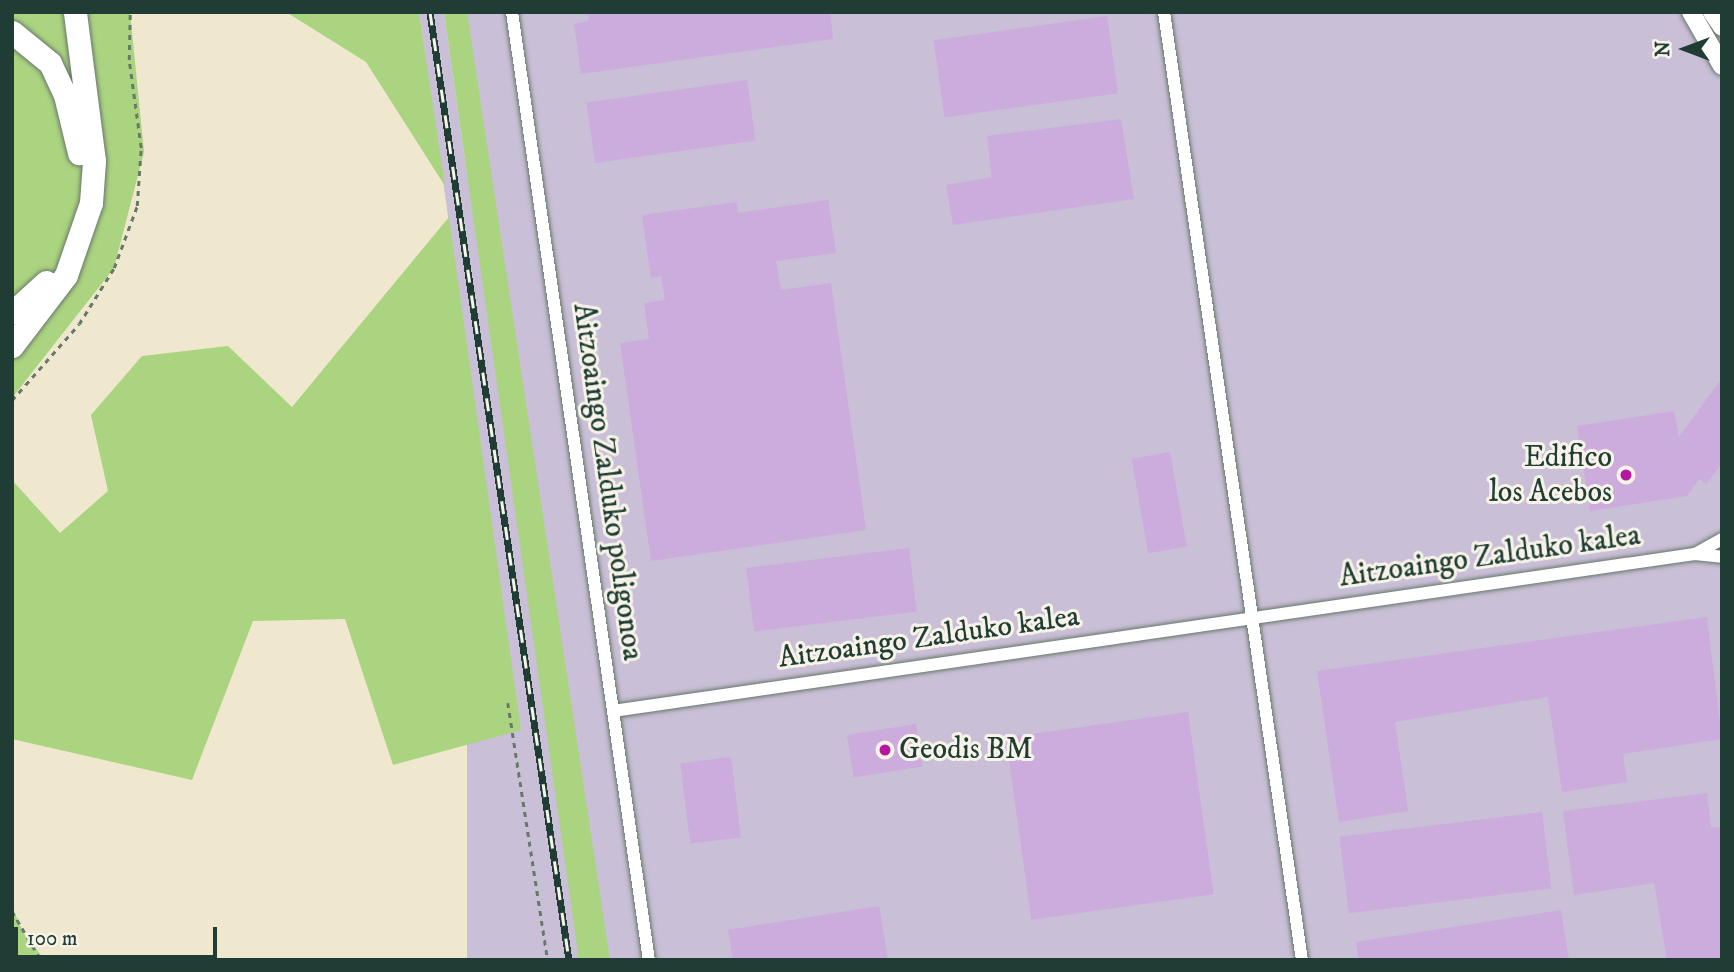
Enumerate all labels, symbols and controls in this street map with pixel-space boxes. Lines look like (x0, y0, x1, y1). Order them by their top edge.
north arrow (1650, 14, 1720, 84)
text: N (1652, 41, 1675, 57)
street label: Aitzoaingo Zalduko poligonoa (564, 301, 650, 663)
place label: Edifico los Acebos (1489, 440, 1612, 510)
marker: Edifico los Acebos (1618, 467, 1634, 483)
street label: Aitzoaingo Zalduko kalea (1337, 518, 1643, 596)
street label: Aitzoaingo Zalduko kalea (776, 599, 1082, 677)
place label: Geodis BM (899, 732, 1033, 768)
marker: Geodis BM (877, 742, 893, 758)
scale bar (18, 912, 220, 956)
text: 100 m (27, 926, 78, 952)

